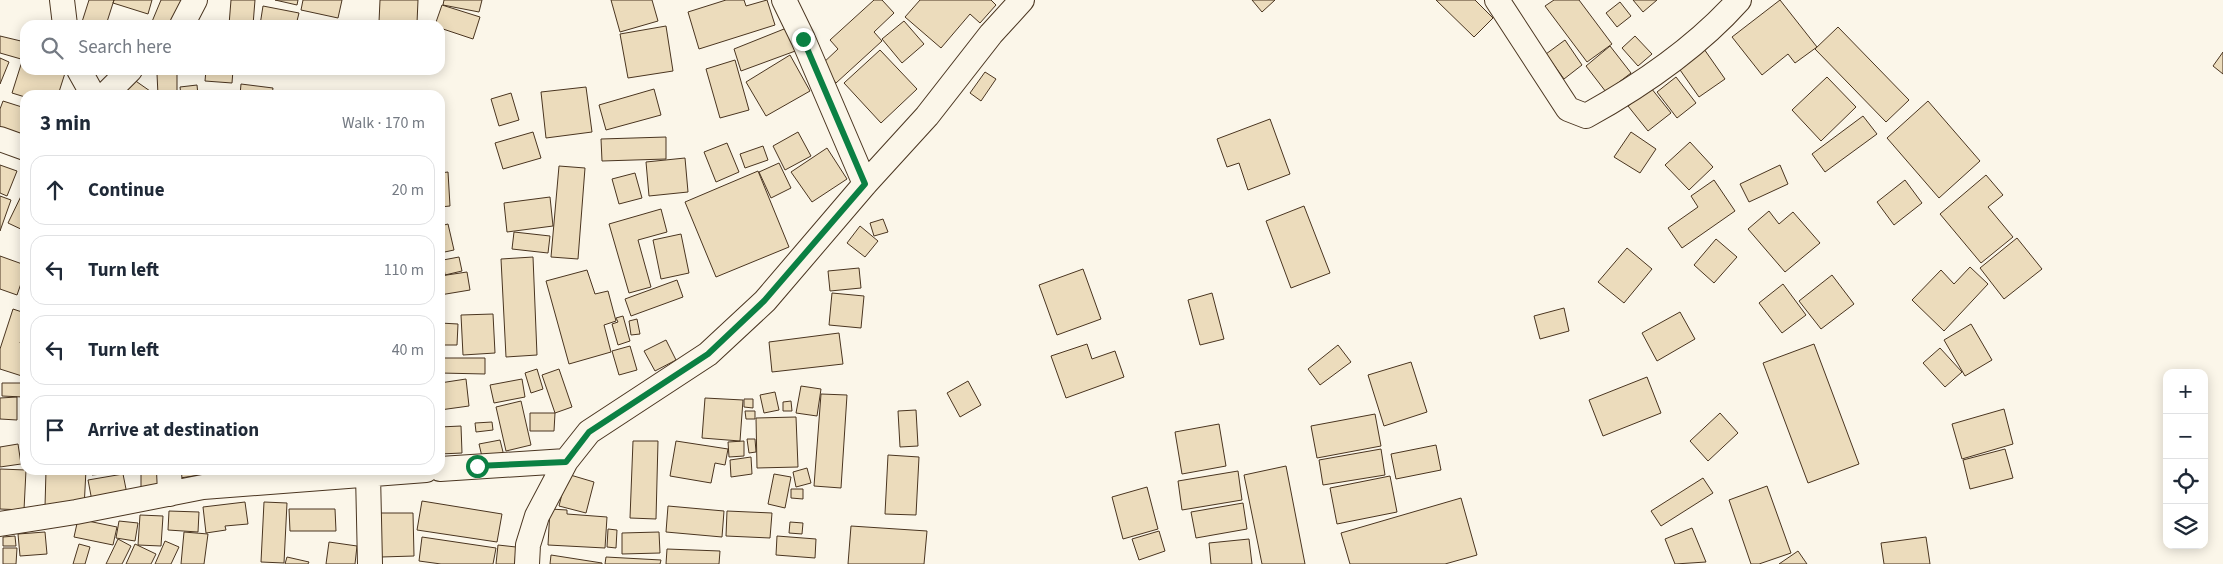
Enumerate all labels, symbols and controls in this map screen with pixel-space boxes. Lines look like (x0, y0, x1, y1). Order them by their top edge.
search box (20, 20, 445, 75)
route end (792, 28, 815, 51)
icon: search (38, 34, 66, 62)
text: Search here (78, 34, 172, 61)
text: 3 min (40, 108, 91, 138)
text: Walk · 170 m (342, 112, 425, 134)
icon: ahead (41, 176, 69, 204)
text: Continue (88, 177, 165, 204)
text: 20 m (392, 179, 424, 201)
icon: left (41, 256, 69, 284)
text: Turn left (88, 257, 159, 284)
text: 110 m (384, 259, 424, 281)
icon: left (41, 336, 69, 364)
text: Turn left (88, 337, 159, 364)
text: 40 m (392, 339, 424, 361)
map controls (2163, 369, 2208, 549)
button: + (2163, 369, 2208, 414)
button: − (2163, 414, 2208, 459)
icon: arrive (41, 416, 69, 444)
text: Arrive at destination (88, 417, 259, 444)
route start (466, 455, 489, 478)
button: locate (2163, 459, 2208, 504)
button: layers (2163, 504, 2208, 549)

